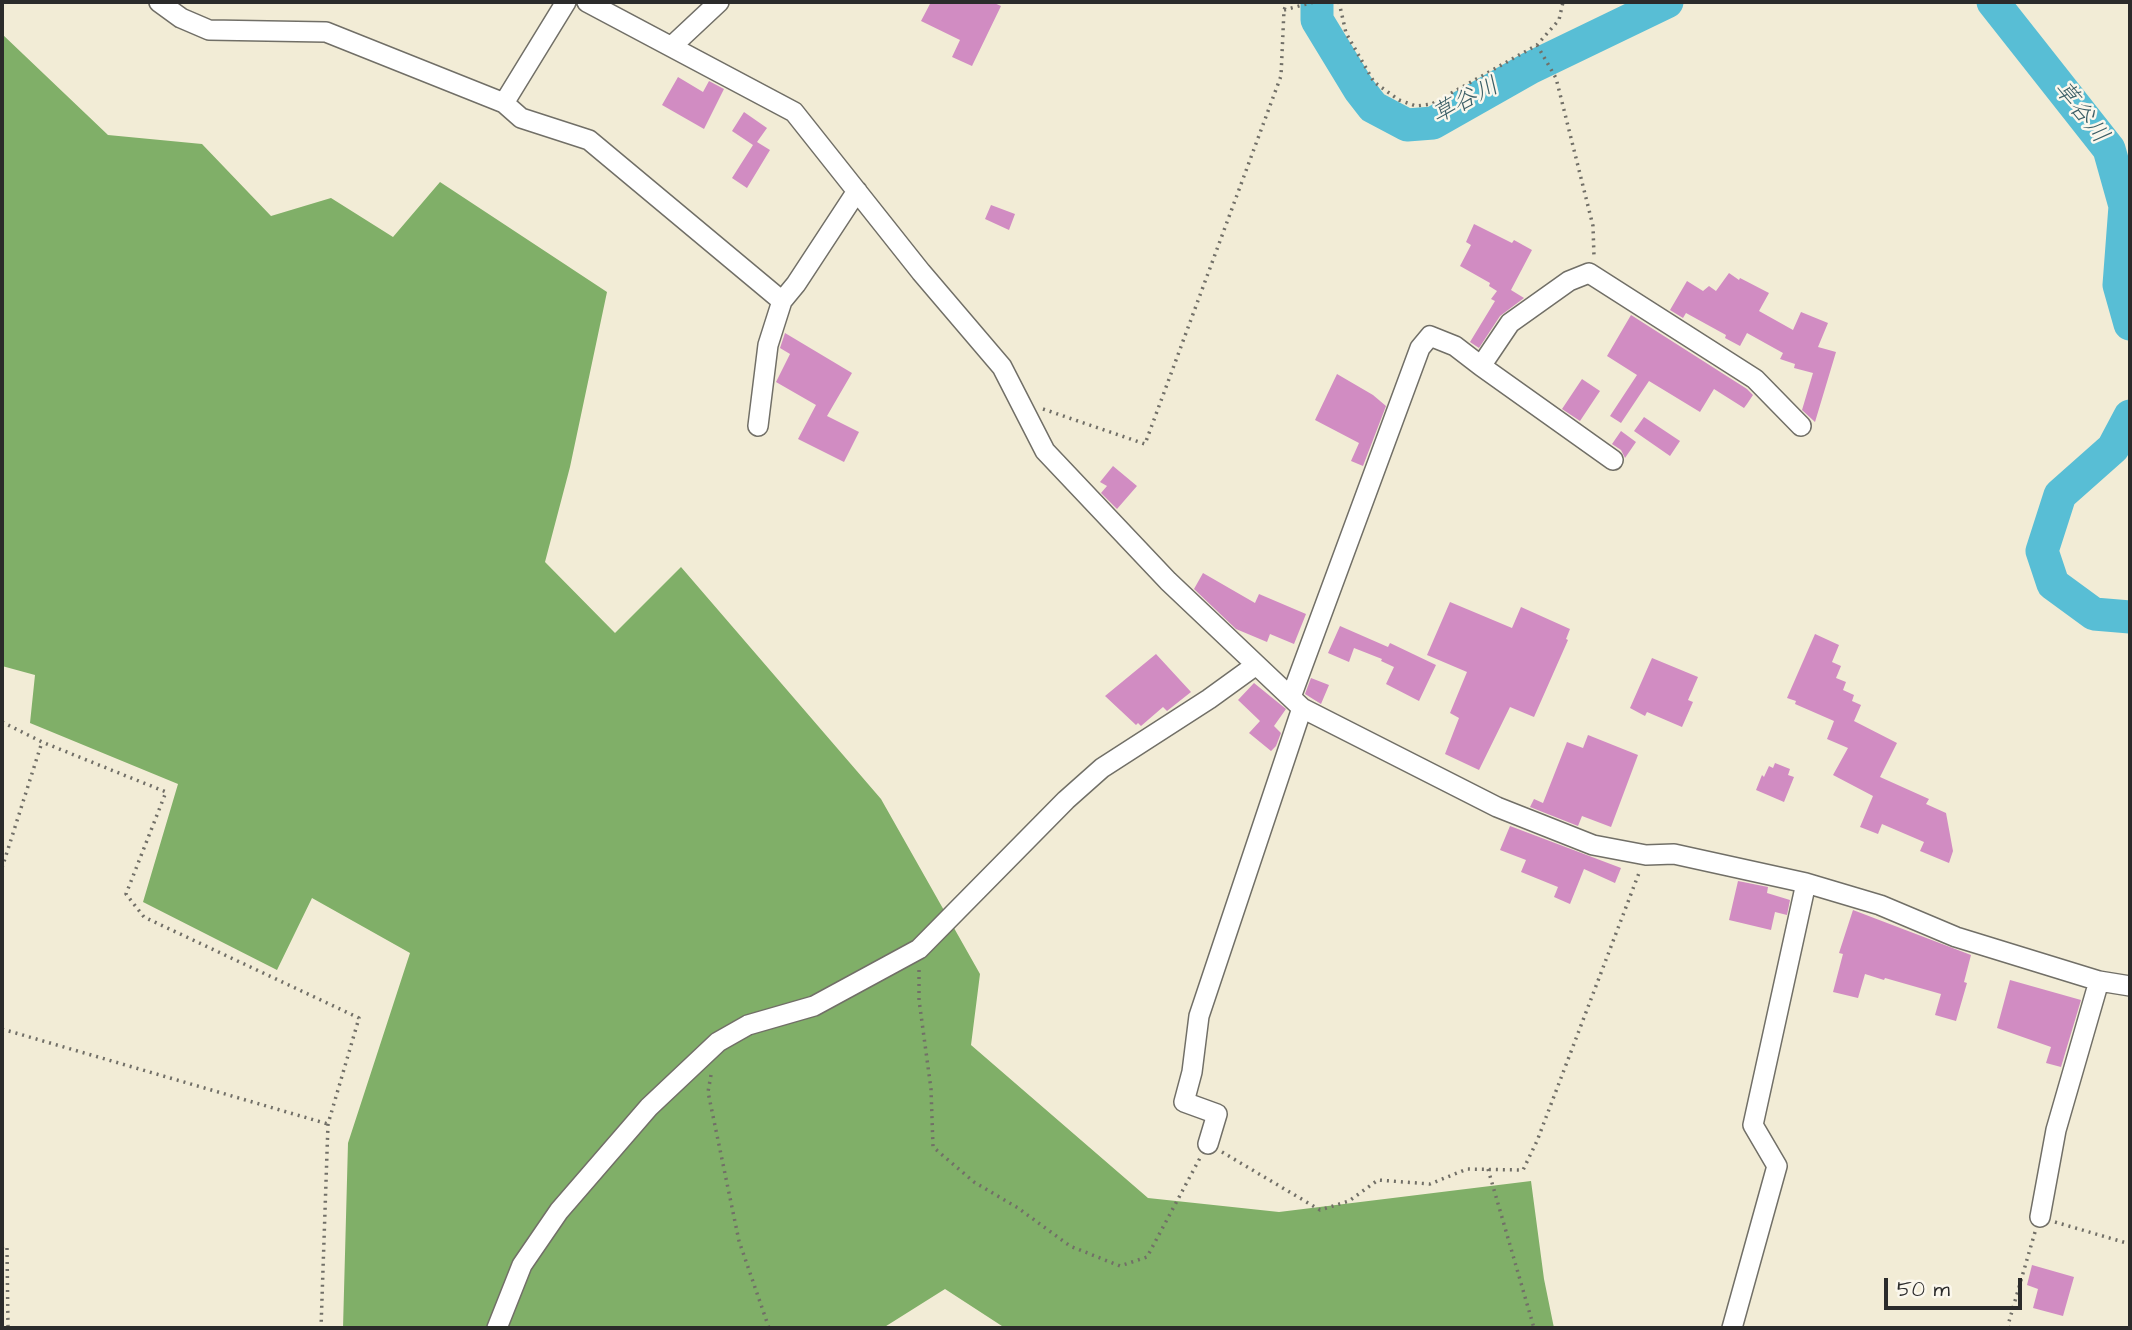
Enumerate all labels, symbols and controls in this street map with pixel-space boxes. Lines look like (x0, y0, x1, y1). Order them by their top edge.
water label: 草谷川 (1427, 73, 1505, 131)
water label: 草谷川 (2046, 76, 2114, 150)
scale bar (1887, 1264, 2025, 1308)
text: 50 m (1897, 1275, 1950, 1304)

